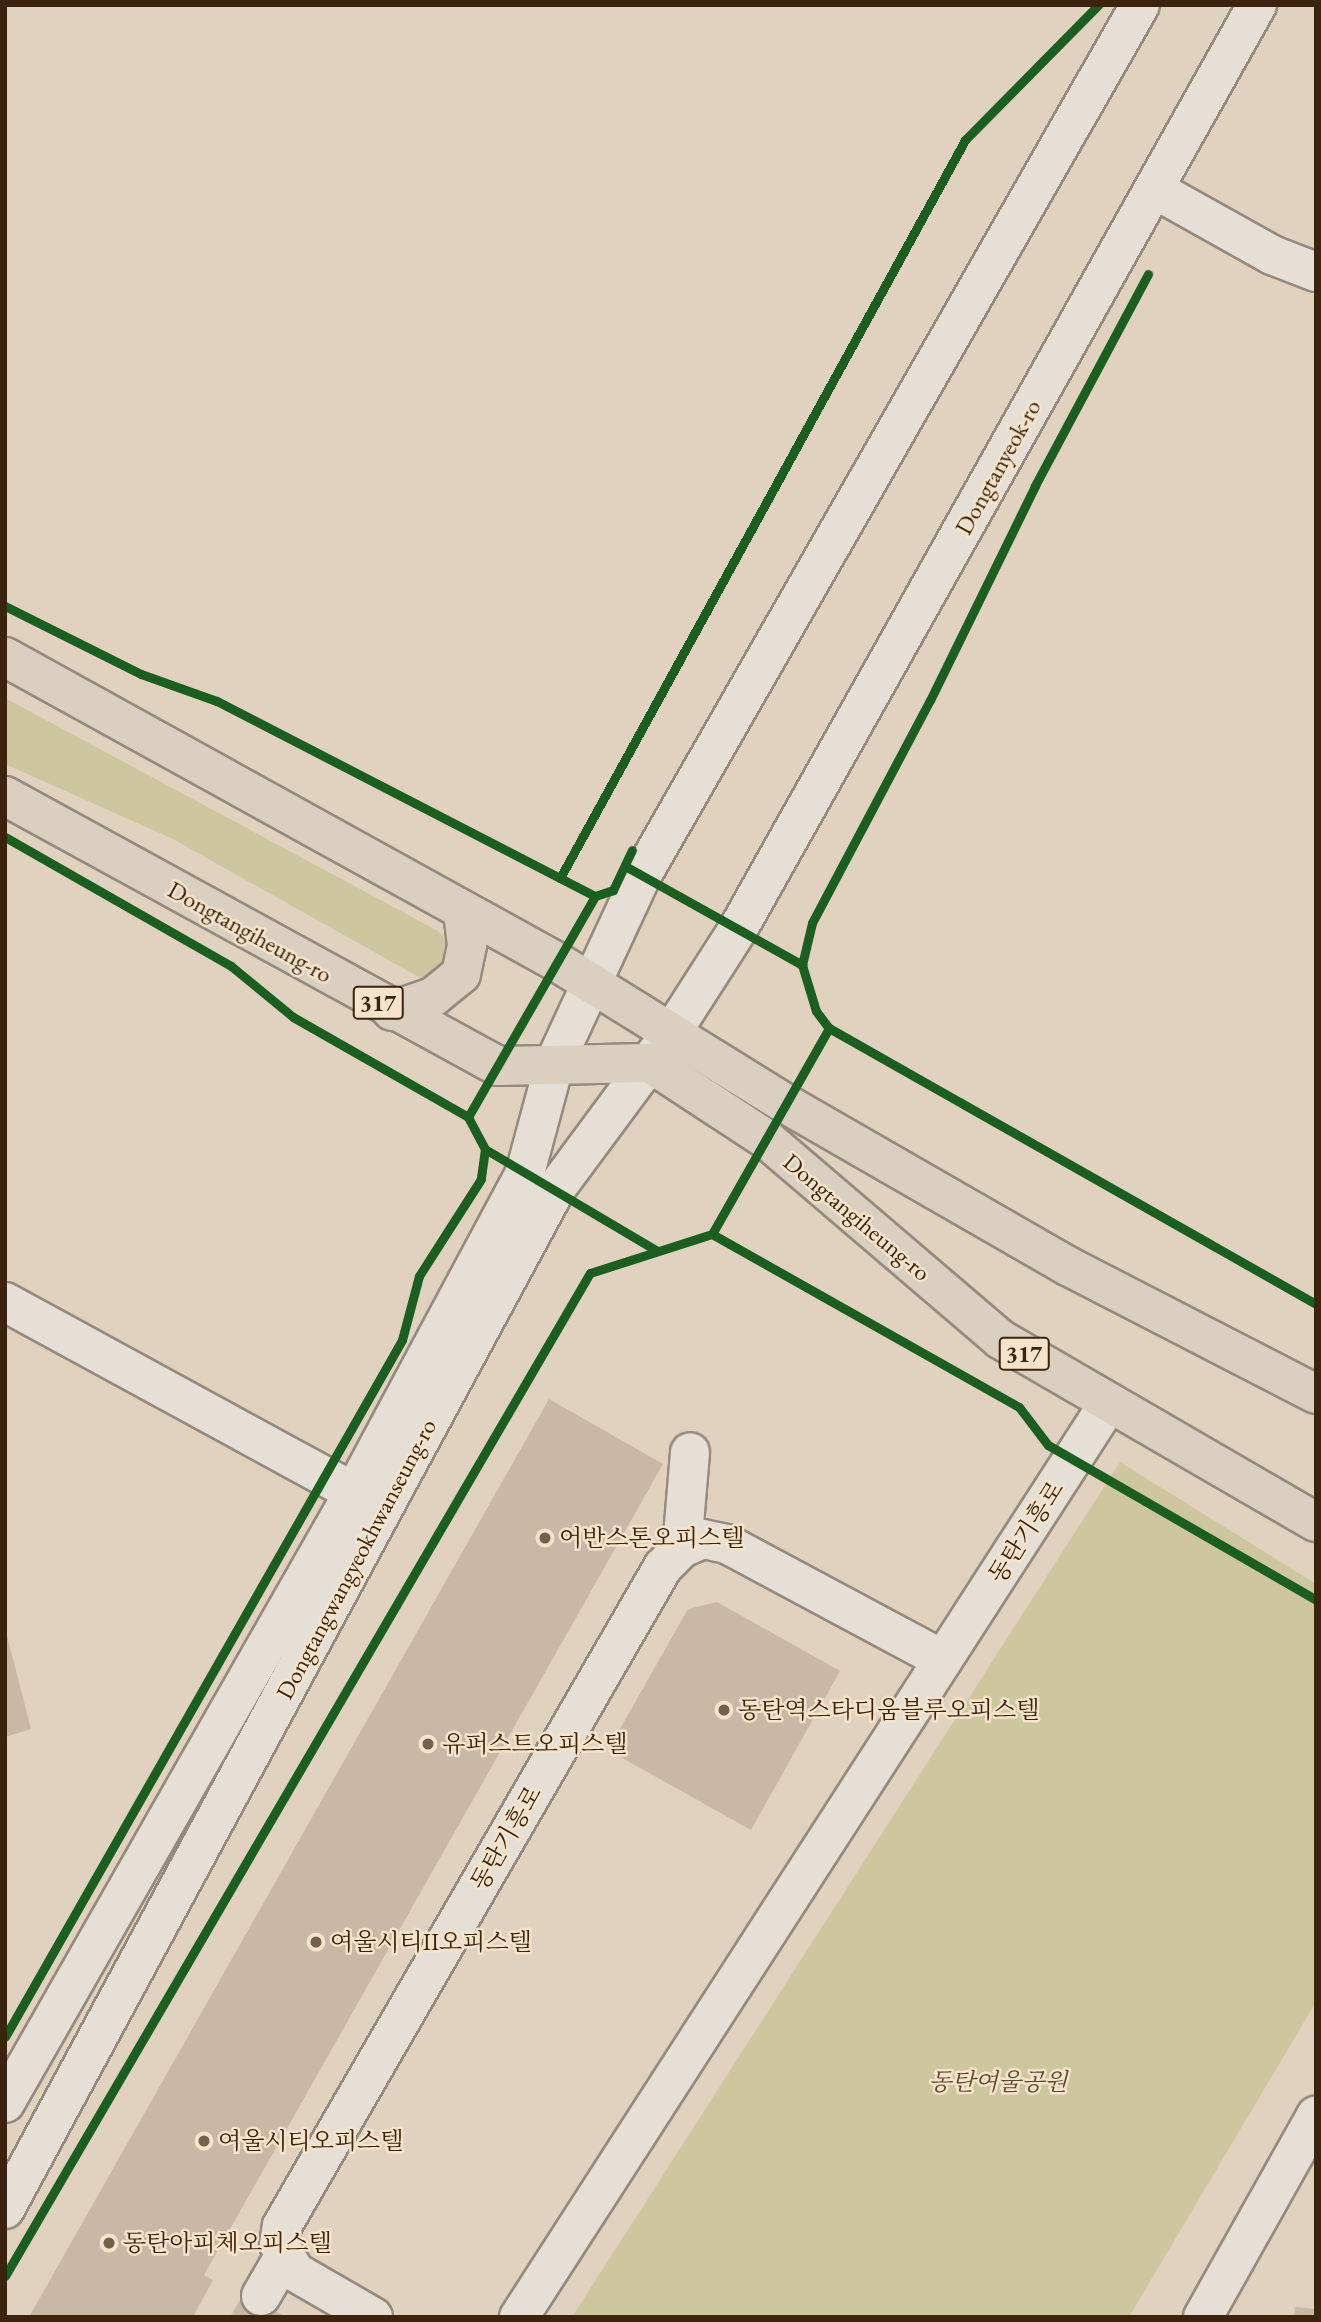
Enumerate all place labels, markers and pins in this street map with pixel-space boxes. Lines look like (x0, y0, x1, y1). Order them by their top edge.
place label: 어반스톤오피스텔 (559, 1524, 744, 1552)
marker: 어반스톤오피스텔 (537, 1530, 553, 1546)
place label: 동탄역스타디움블루오피스텔 (738, 1696, 1039, 1724)
marker: 동탄역스타디움블루오피스텔 (716, 1702, 732, 1718)
place label: 유퍼스트오피스텔 (442, 1730, 627, 1758)
marker: 유퍼스트오피스텔 (420, 1736, 436, 1752)
place label: 여울시티II오피스텔 (330, 1928, 532, 1956)
marker: 여울시티II오피스텔 (308, 1934, 324, 1950)
place label: 여울시티오피스텔 (218, 2127, 403, 2155)
marker: 여울시티오피스텔 (196, 2133, 212, 2149)
place label: 동탄아피체오피스텔 (123, 2229, 332, 2257)
marker: 동탄아피체오피스텔 (101, 2235, 117, 2251)

